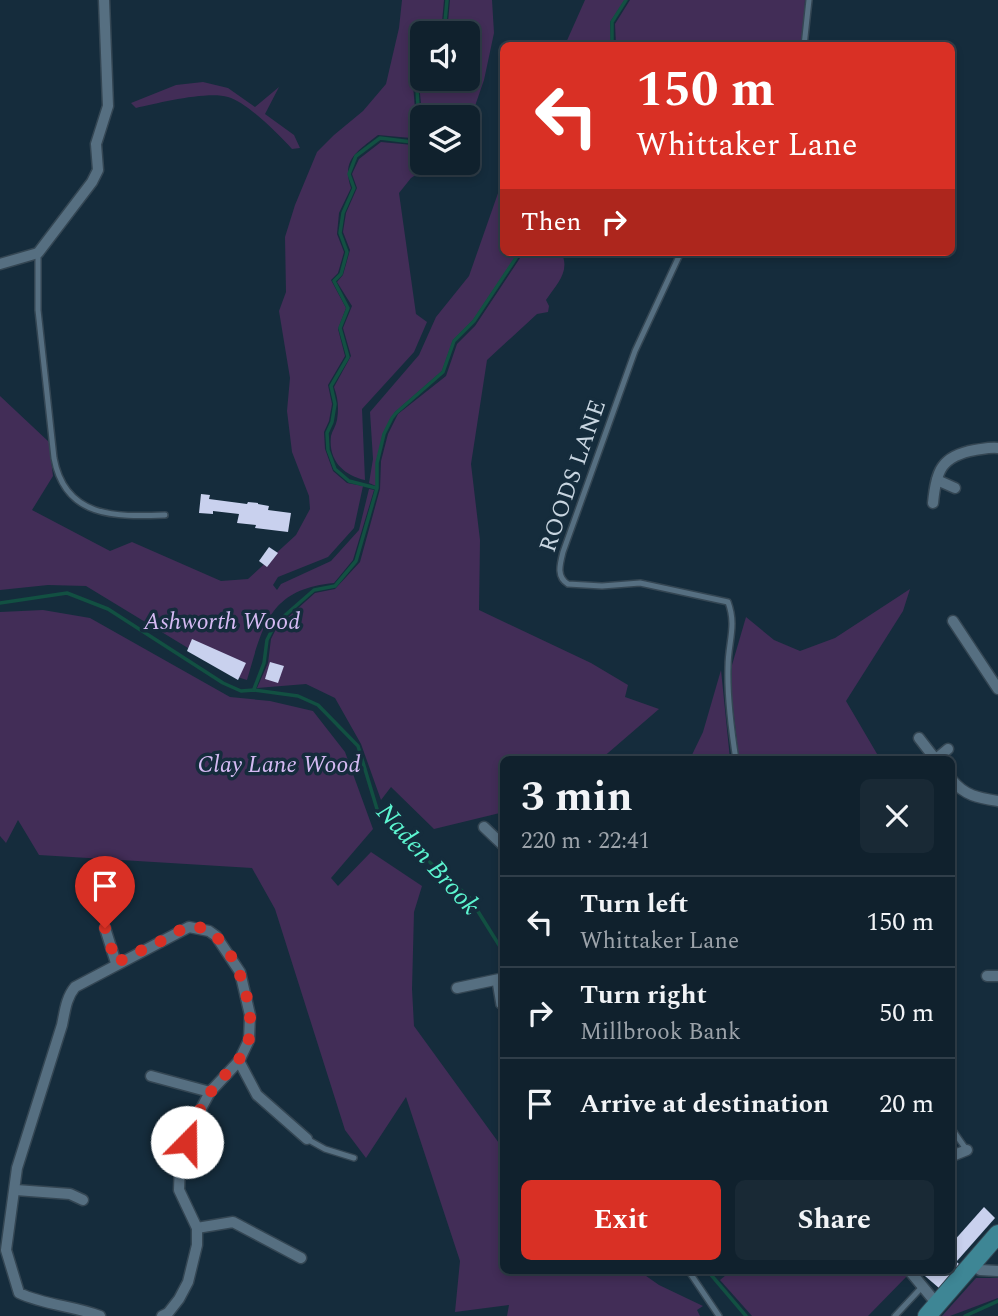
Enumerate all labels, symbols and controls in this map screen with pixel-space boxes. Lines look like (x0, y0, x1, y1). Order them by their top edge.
map controls (410, 21, 480, 175)
button: sound (410, 21, 480, 91)
text: 150 m (636, 53, 775, 128)
icon: left (521, 70, 612, 161)
button: layers (410, 105, 480, 175)
text: Whittaker Lane (636, 121, 857, 170)
text: Then (521, 202, 581, 242)
icon: right (595, 203, 633, 241)
street label: ROODS LANE (530, 395, 616, 557)
park label: Ashworth Wood (143, 604, 300, 640)
park label: Clay Lane Wood (197, 747, 361, 783)
text: 3 min (521, 766, 633, 829)
button: close (860, 779, 934, 853)
water label: Naden Brook (366, 794, 490, 924)
text: 220 m · 22:41 (521, 824, 650, 859)
pin (75, 856, 135, 928)
icon: arrive (86, 867, 124, 905)
text: Turn left (580, 884, 688, 924)
text: 150 m (866, 902, 934, 942)
icon: left (521, 903, 559, 941)
text: Whittaker Lane (580, 924, 739, 959)
text: Turn right (580, 975, 707, 1015)
text: 50 m (879, 993, 934, 1033)
icon: right (521, 994, 559, 1032)
text: Millbrook Bank (580, 1015, 741, 1050)
text: Arrive at destination (580, 1084, 829, 1124)
text: 20 m (879, 1084, 934, 1124)
icon: arrive (521, 1085, 559, 1123)
position arrow (150, 1105, 224, 1179)
button: Exit (521, 1180, 721, 1260)
button: Share (735, 1180, 934, 1260)

